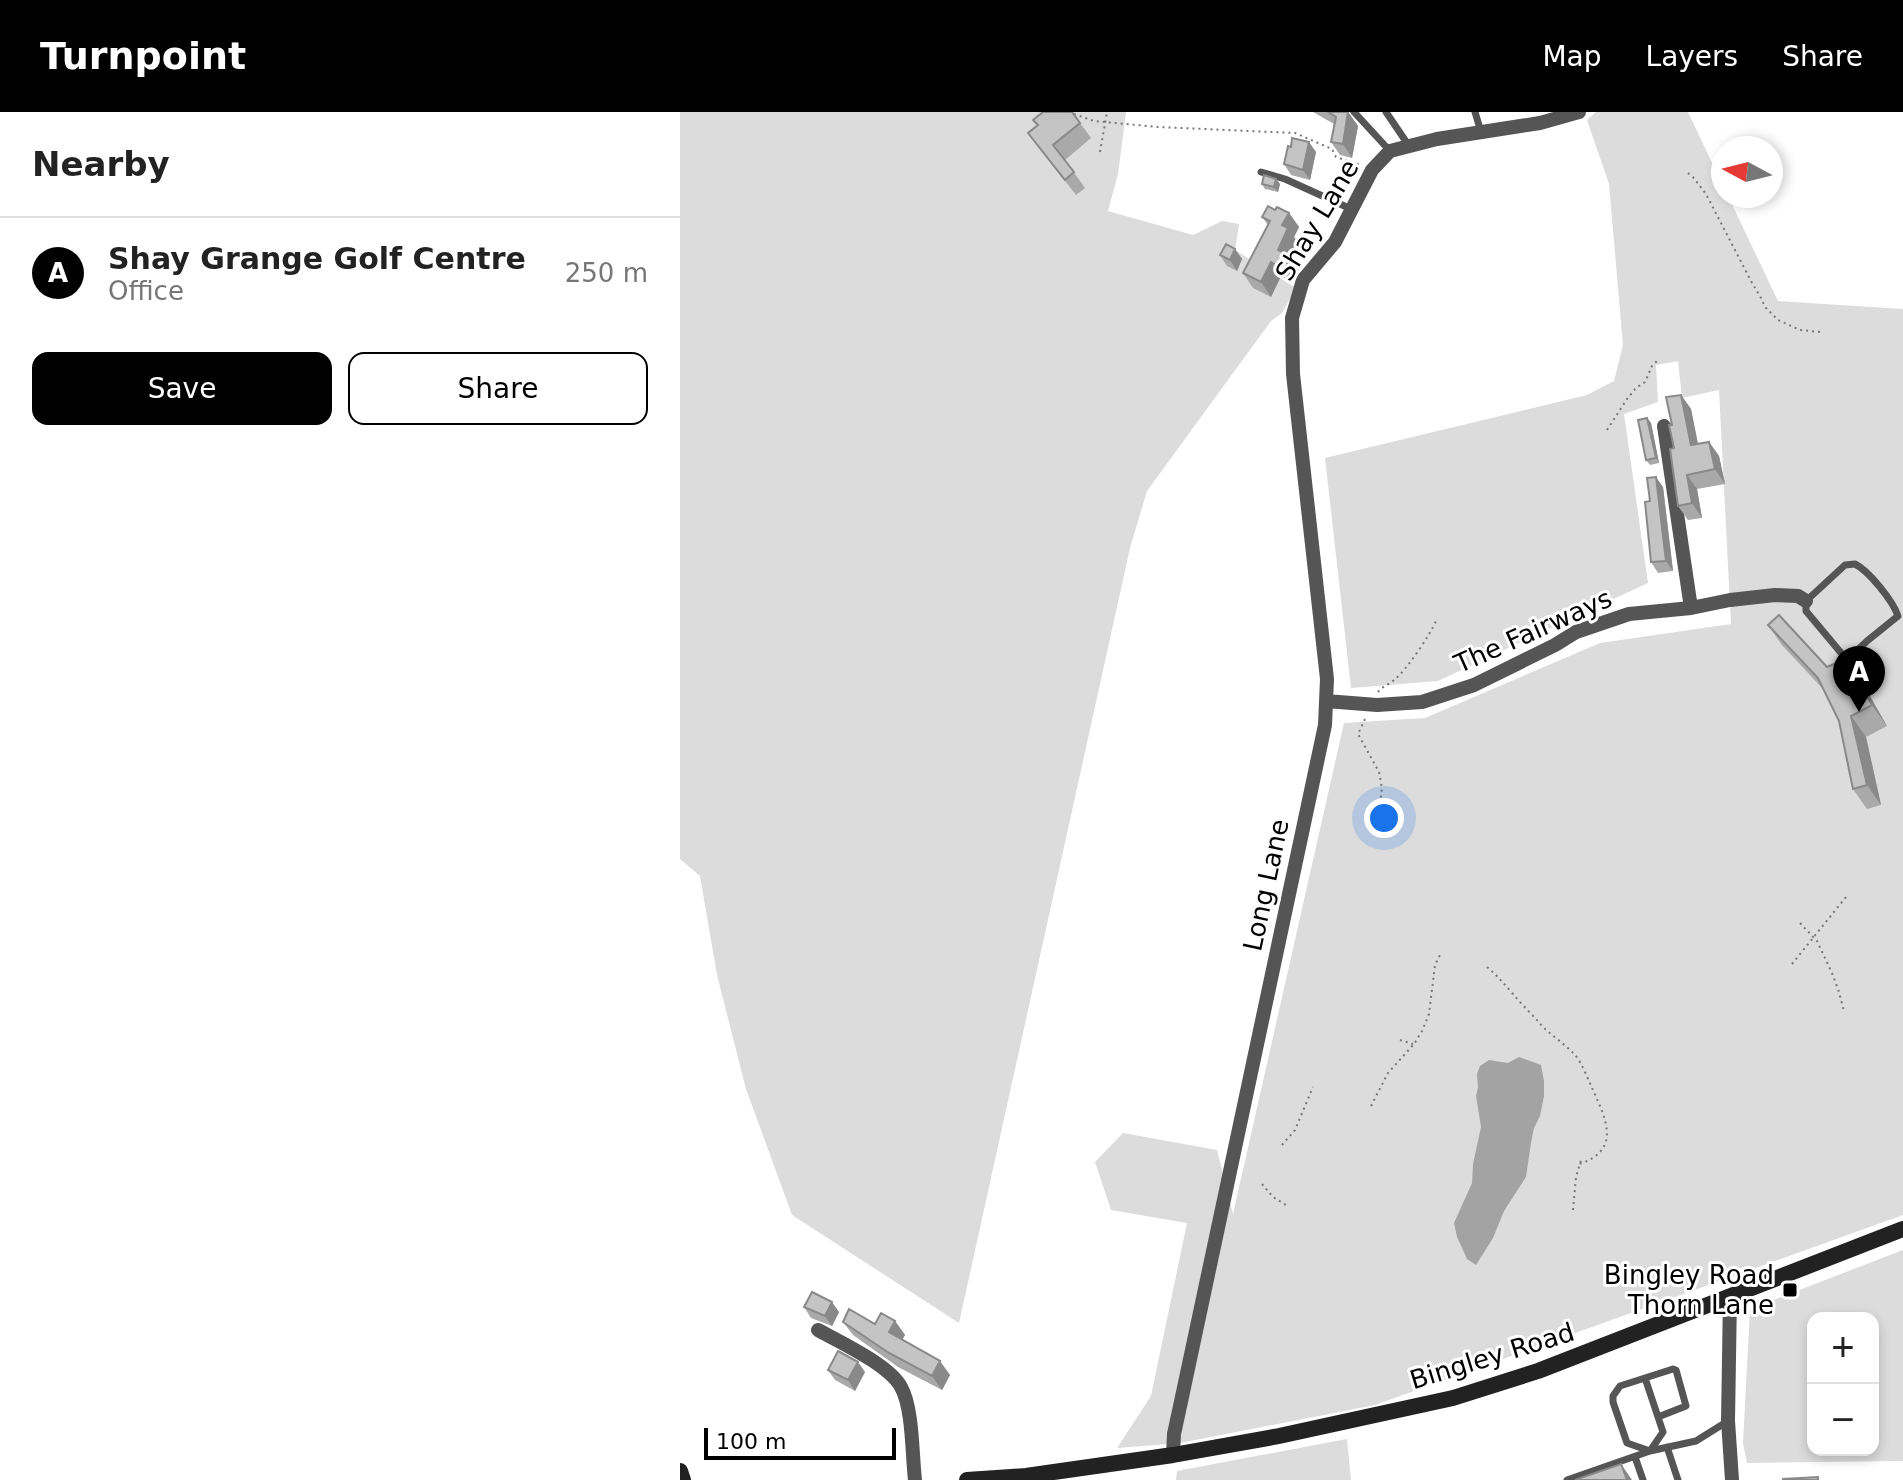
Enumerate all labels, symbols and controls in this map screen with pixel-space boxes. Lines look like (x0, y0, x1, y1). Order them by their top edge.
text: Turnpoint (40, 34, 246, 78)
text: Map (1542, 40, 1602, 73)
text: Layers (1646, 40, 1738, 73)
text: Share (1782, 40, 1863, 73)
north arrow (1711, 136, 1783, 208)
text: Nearby (32, 144, 170, 184)
street label: Shay Lane (1269, 154, 1365, 286)
text: Shay Grange Golf Centre (108, 241, 526, 276)
text: A (48, 258, 68, 288)
text: 250 m (565, 258, 648, 288)
text: Office (108, 276, 184, 306)
button: Save (32, 352, 332, 425)
button: Share (348, 352, 648, 425)
street label: The Fairways (1449, 583, 1616, 680)
pin: A (1833, 646, 1885, 712)
your location (1364, 798, 1404, 838)
street label: Long Lane (1237, 816, 1295, 954)
place label: Bingley Road Thorn Lane (1604, 1260, 1774, 1320)
marker: Bingley Road Thorn Lane (1781, 1281, 1799, 1299)
map controls (1807, 1312, 1879, 1456)
button: + (1807, 1312, 1879, 1384)
street label: Bingley Road (1406, 1317, 1578, 1395)
button: − (1807, 1384, 1879, 1456)
scale bar (704, 1424, 896, 1460)
text: 100 m (716, 1429, 786, 1454)

